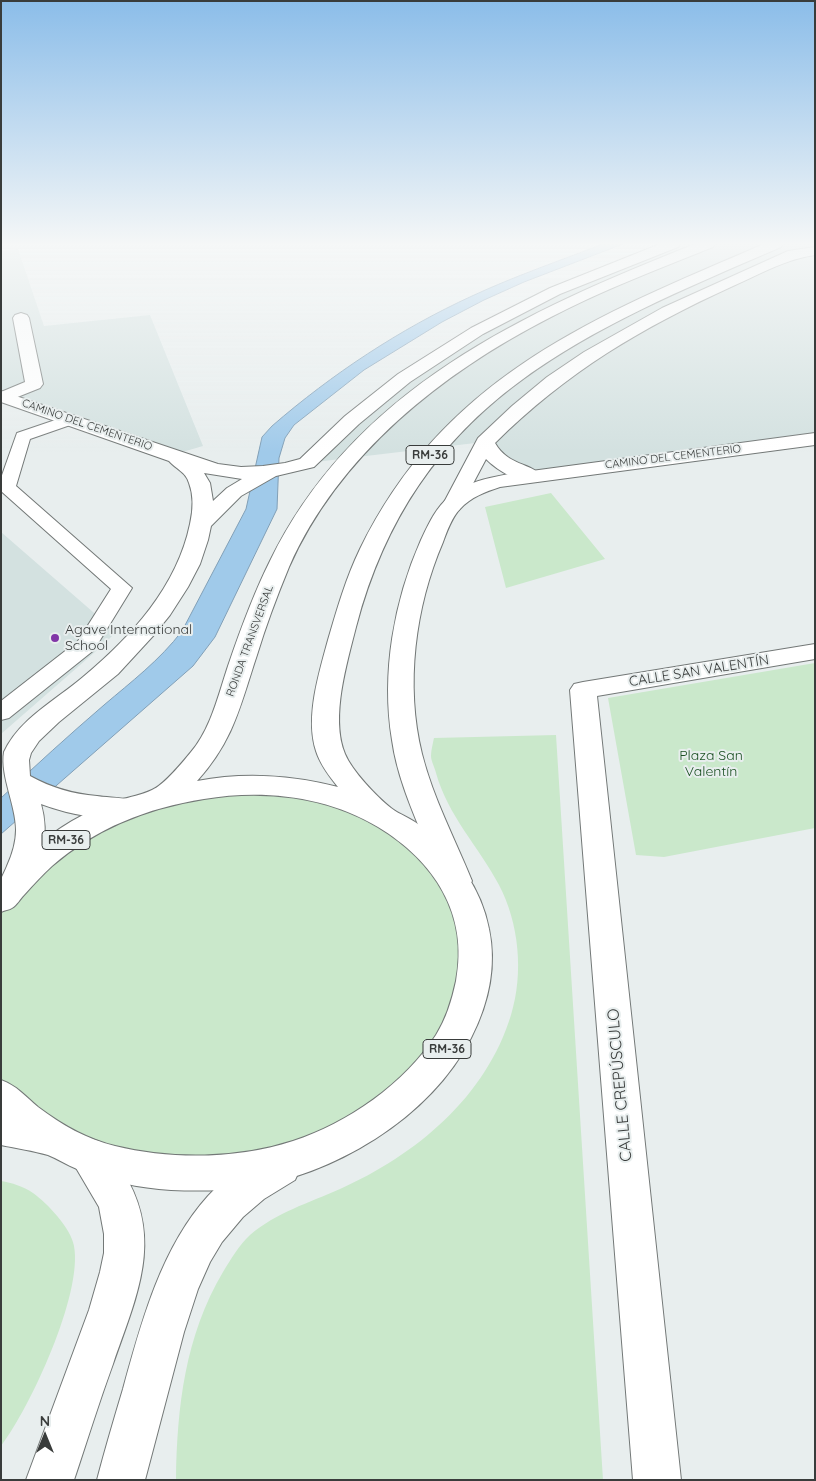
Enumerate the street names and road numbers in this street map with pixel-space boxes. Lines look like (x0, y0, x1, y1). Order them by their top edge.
street label: CAMINO DEL CEMENTERIO (20, 396, 154, 454)
street label: CAMINO DEL CEMENTERIO (604, 442, 742, 472)
road number: RM-36 (406, 446, 454, 464)
street label: RONDA TRANSVERSAL (224, 584, 276, 698)
street label: CALLE SAN VALENTÍN (628, 652, 770, 690)
road number: RM-36 (42, 830, 90, 850)
street label: CALLE CREPÚSCULO (604, 1008, 636, 1162)
road number: RM-36 (423, 1040, 471, 1058)

